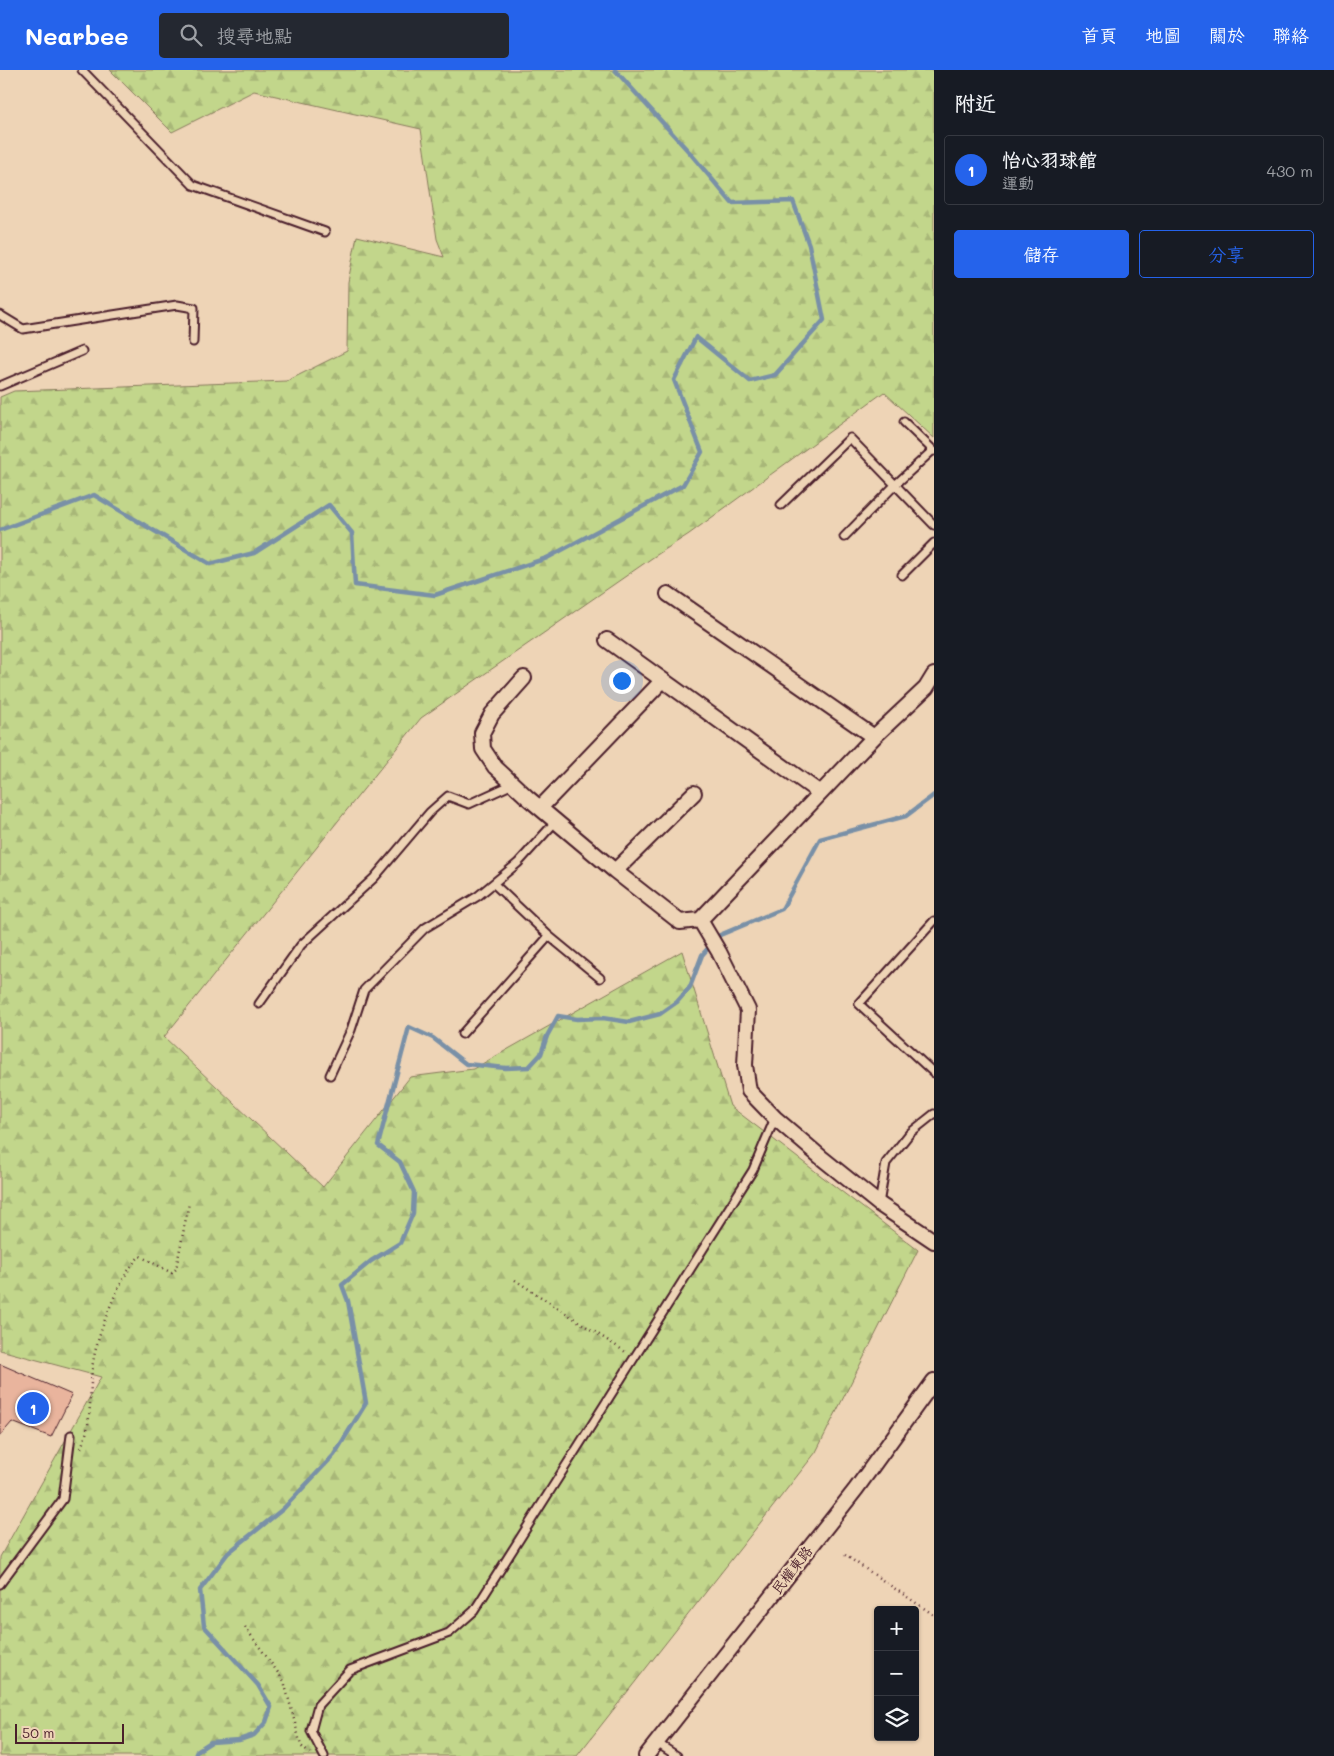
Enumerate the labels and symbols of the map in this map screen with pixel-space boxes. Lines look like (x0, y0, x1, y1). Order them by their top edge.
your location (609, 668, 635, 694)
pin: 1 (17, 1389, 49, 1427)
street label: 民權東路 (767, 1542, 816, 1598)
scale bar (15, 1721, 124, 1744)

